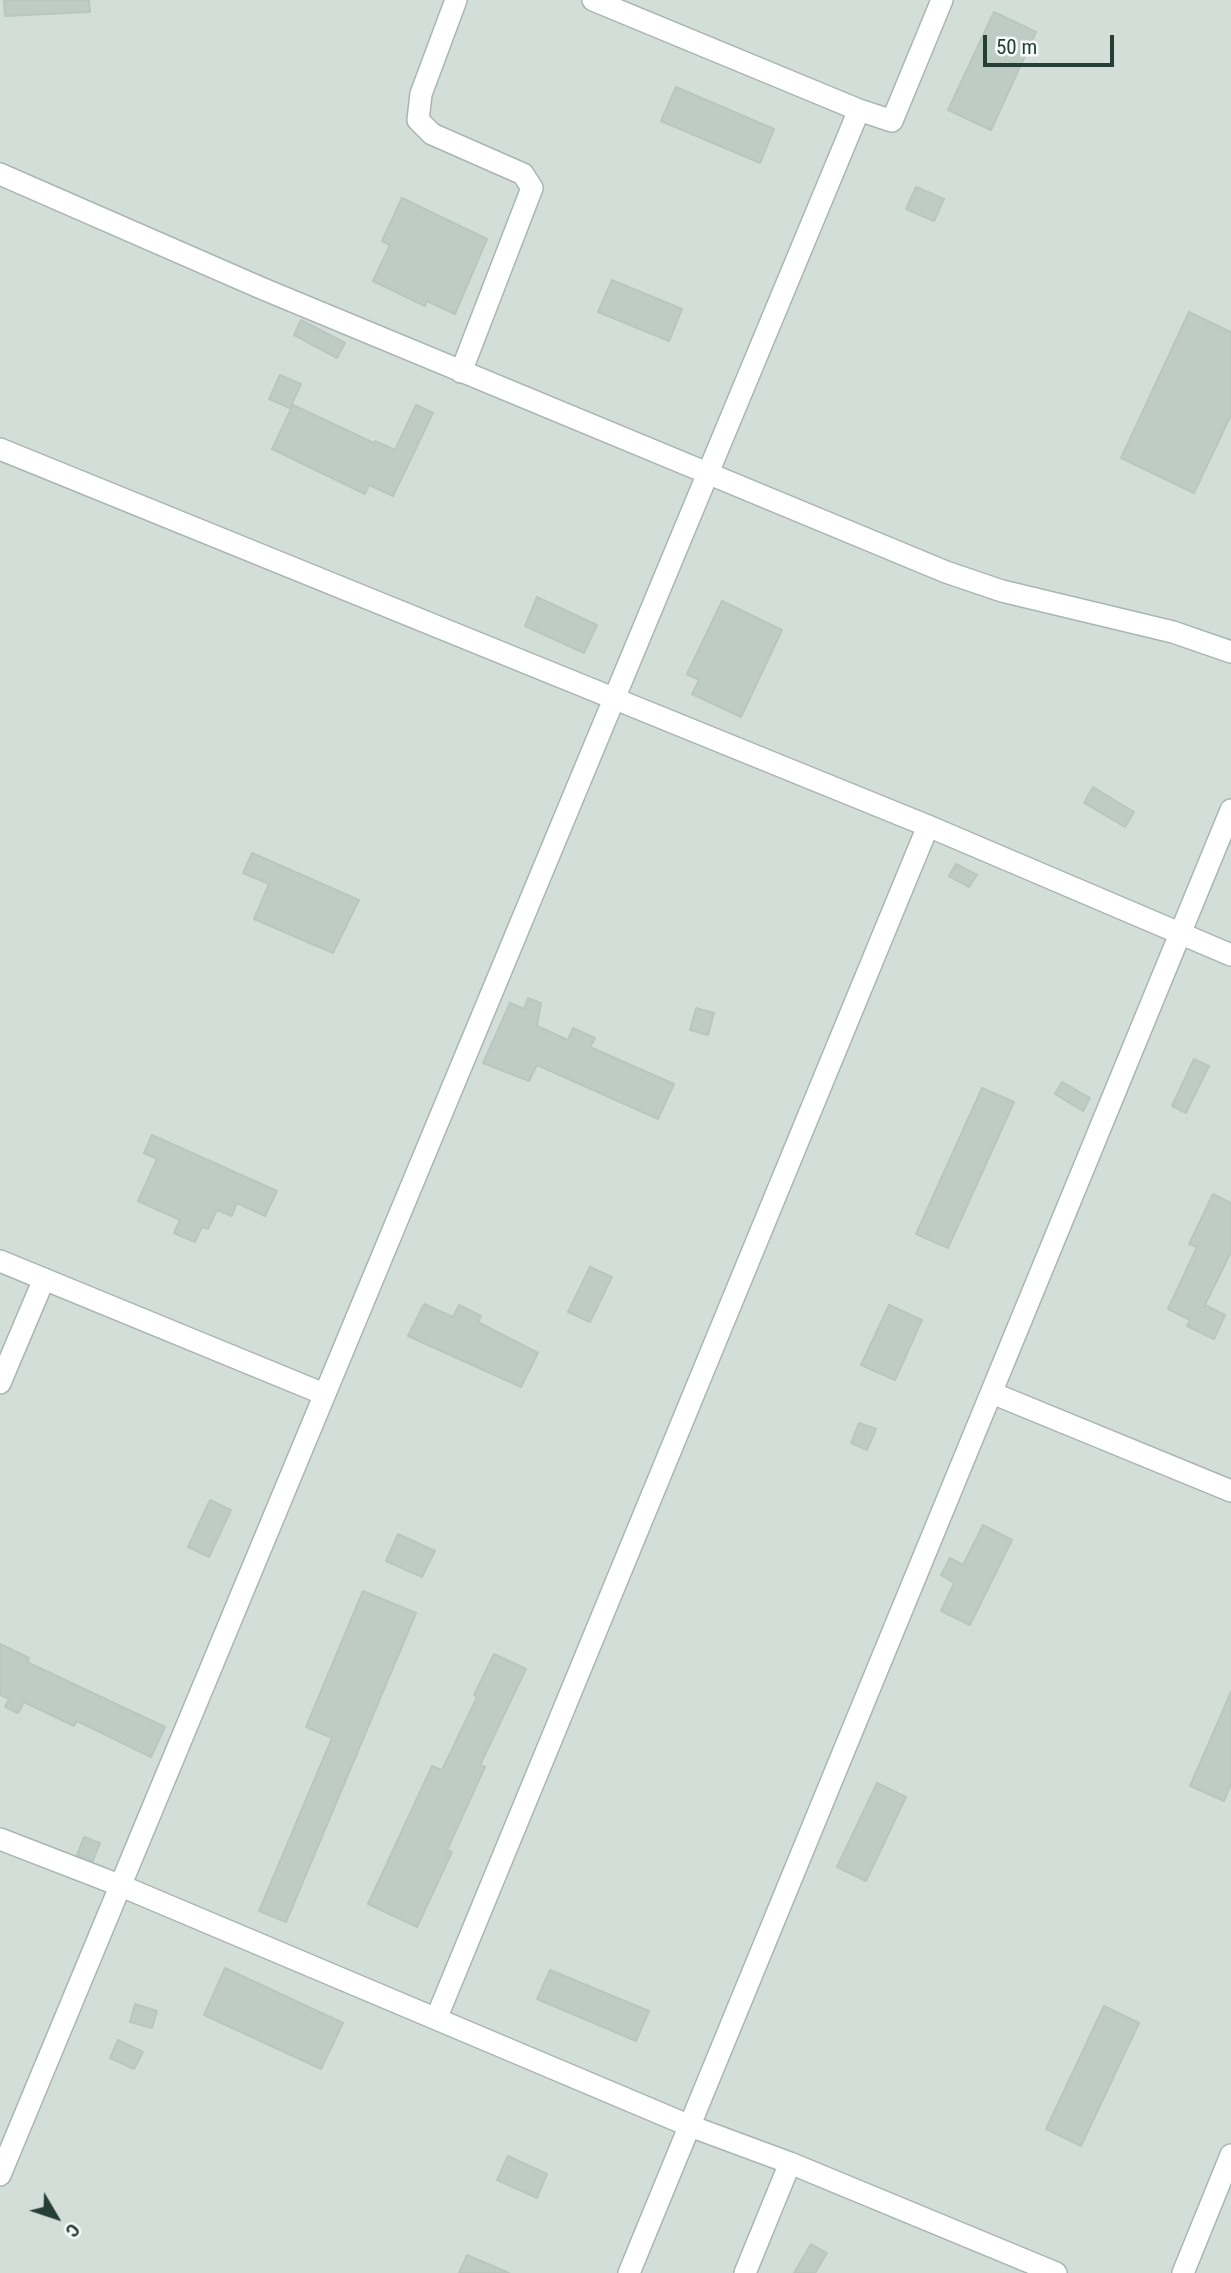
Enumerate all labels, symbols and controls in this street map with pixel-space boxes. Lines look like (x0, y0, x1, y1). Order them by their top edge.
scale bar (986, 21, 1117, 65)
text: 50 m (996, 35, 1037, 59)
north arrow (21, 2182, 91, 2252)
text: С (60, 2219, 85, 2242)

